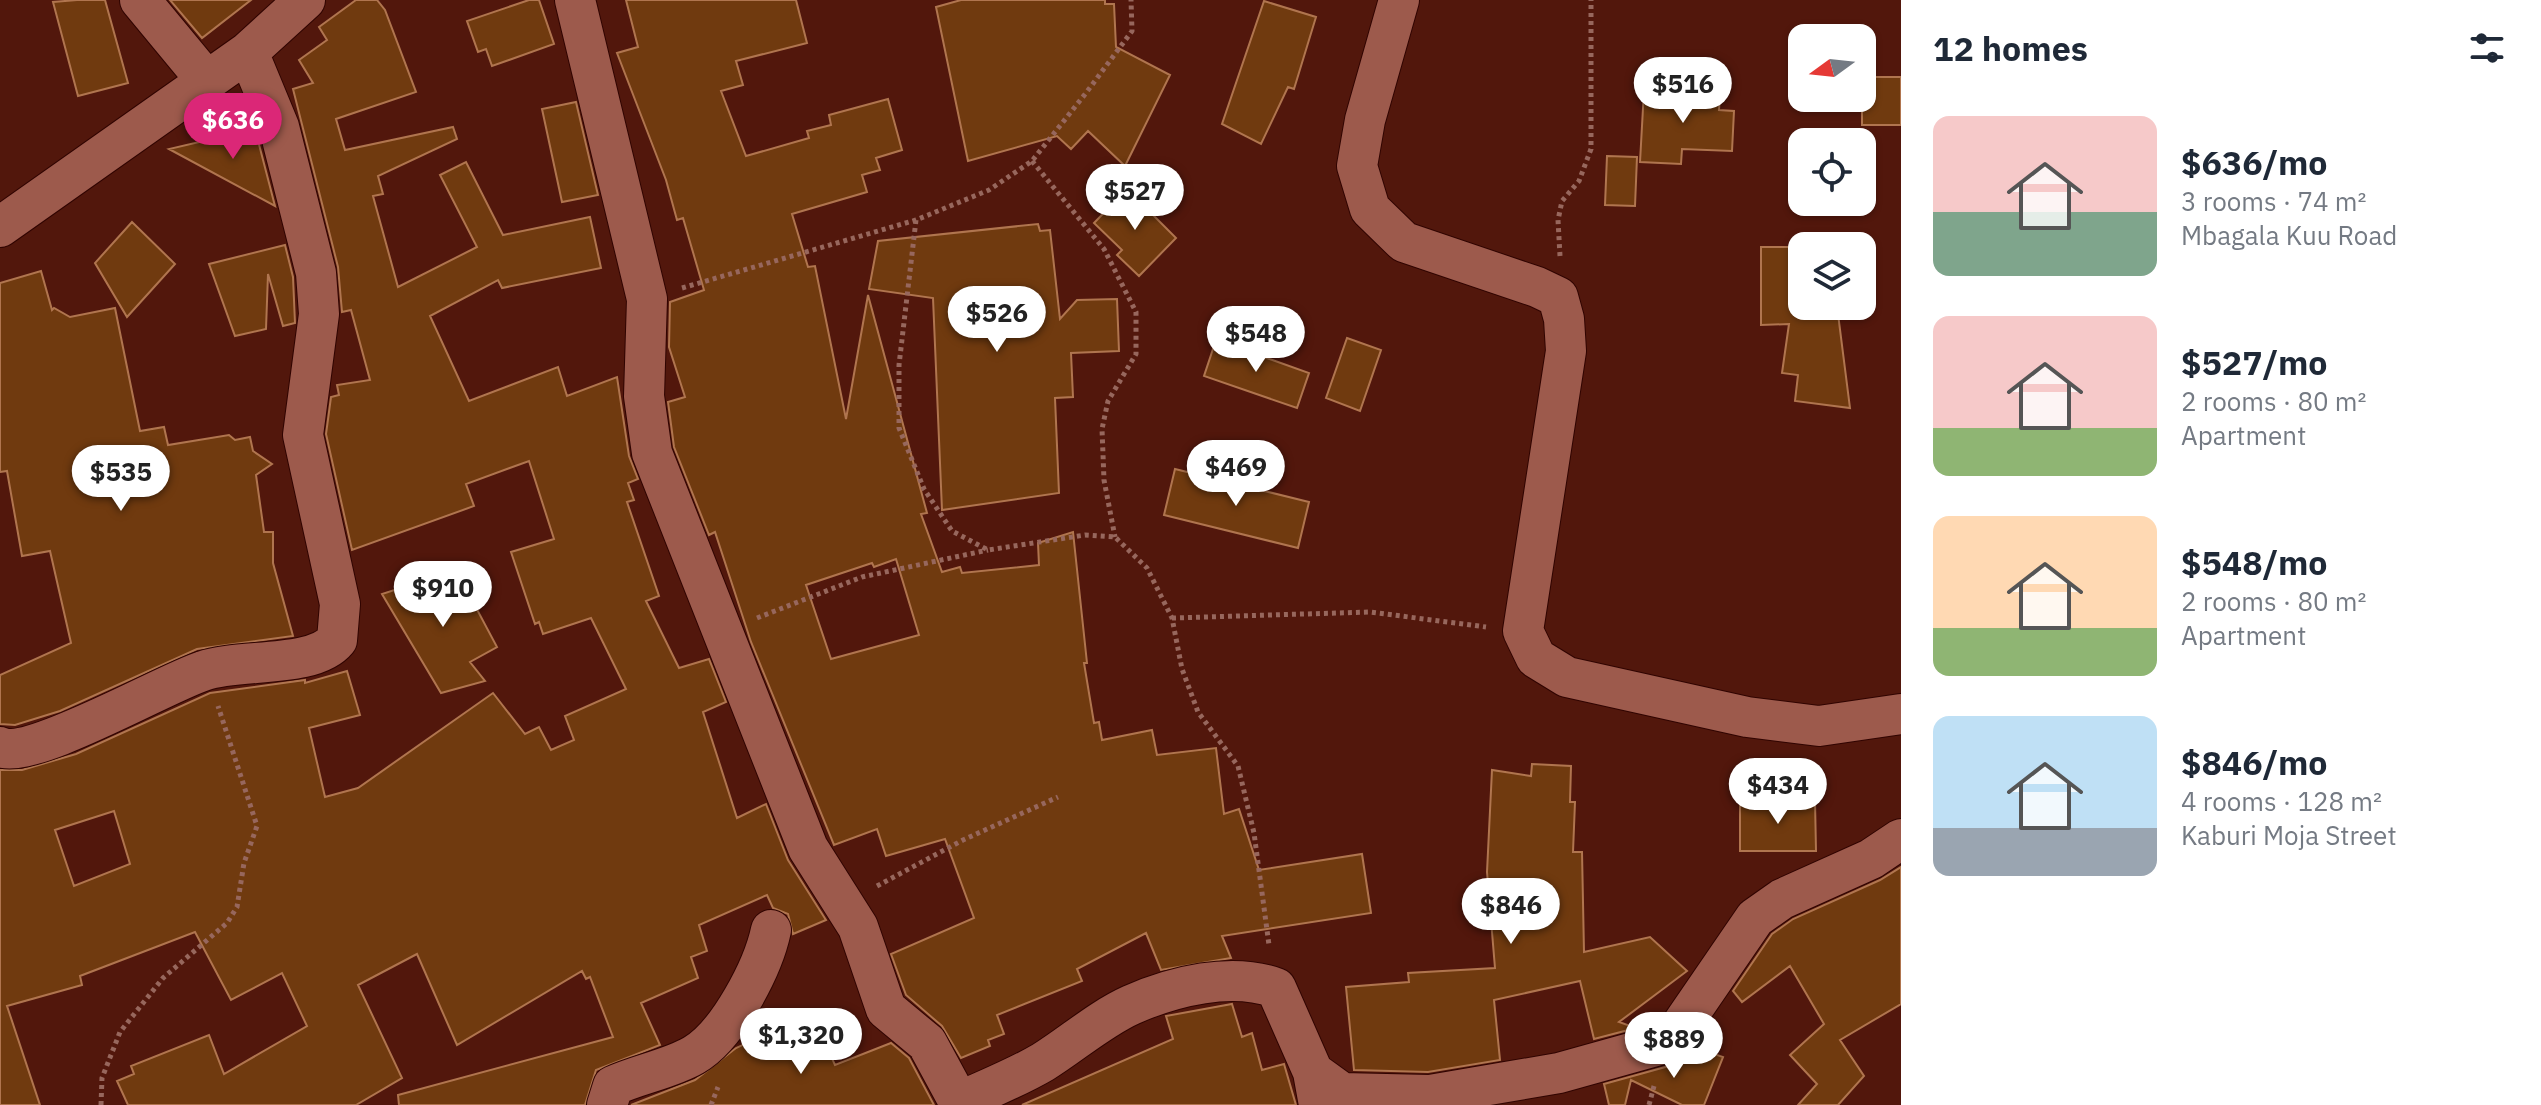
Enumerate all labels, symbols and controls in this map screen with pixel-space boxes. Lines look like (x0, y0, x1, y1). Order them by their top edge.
north arrow (1788, 24, 1876, 112)
map controls (1788, 24, 1876, 320)
text: 12 homes (1933, 26, 2088, 70)
icon: filters (2465, 26, 2509, 70)
pin: $516 (1636, 57, 1730, 125)
text: $516 (1652, 66, 1714, 100)
pin: $636 (186, 93, 280, 161)
text: $636 (202, 102, 264, 136)
button: locate (1788, 128, 1876, 216)
text: $636/mo (2181, 140, 2328, 184)
icon: home (1997, 148, 2093, 244)
pin: $527 (1088, 164, 1182, 232)
text: $527 (1104, 173, 1166, 207)
text: 3 rooms · 74 m² (2181, 184, 2366, 218)
text: Mbagala Kuu Road (2181, 218, 2397, 252)
button: layers (1788, 232, 1876, 320)
pin: $526 (950, 286, 1044, 354)
text: $526 (966, 295, 1028, 329)
pin: $548 (1209, 306, 1303, 374)
text: $548 (1225, 315, 1287, 349)
text: $527/mo (2181, 340, 2328, 384)
icon: home (1997, 348, 2093, 444)
text: 2 rooms · 80 m² (2181, 384, 2366, 418)
text: Apartment (2181, 418, 2306, 452)
pin: $469 (1189, 440, 1283, 508)
pin: $535 (74, 445, 168, 513)
text: $469 (1205, 449, 1267, 483)
text: $535 (90, 454, 152, 488)
text: $548/mo (2181, 540, 2328, 584)
icon: home (1997, 548, 2093, 644)
pin: $910 (396, 561, 490, 629)
text: $910 (412, 570, 474, 604)
text: 2 rooms · 80 m² (2181, 584, 2366, 618)
text: Apartment (2181, 618, 2306, 652)
text: $846/mo (2181, 740, 2328, 784)
icon: home (1997, 748, 2093, 844)
pin: $434 (1731, 758, 1825, 826)
text: $434 (1747, 767, 1809, 801)
text: 4 rooms · 128 m² (2181, 784, 2382, 818)
text: Kaburi Moja Street (2181, 818, 2397, 852)
pin: $846 (1464, 878, 1558, 946)
text: $846 (1480, 887, 1542, 921)
pin: $1,320 (736, 1008, 866, 1076)
pin: $889 (1627, 1012, 1721, 1080)
text: $1,320 (758, 1017, 844, 1051)
text: $889 (1643, 1021, 1705, 1055)

